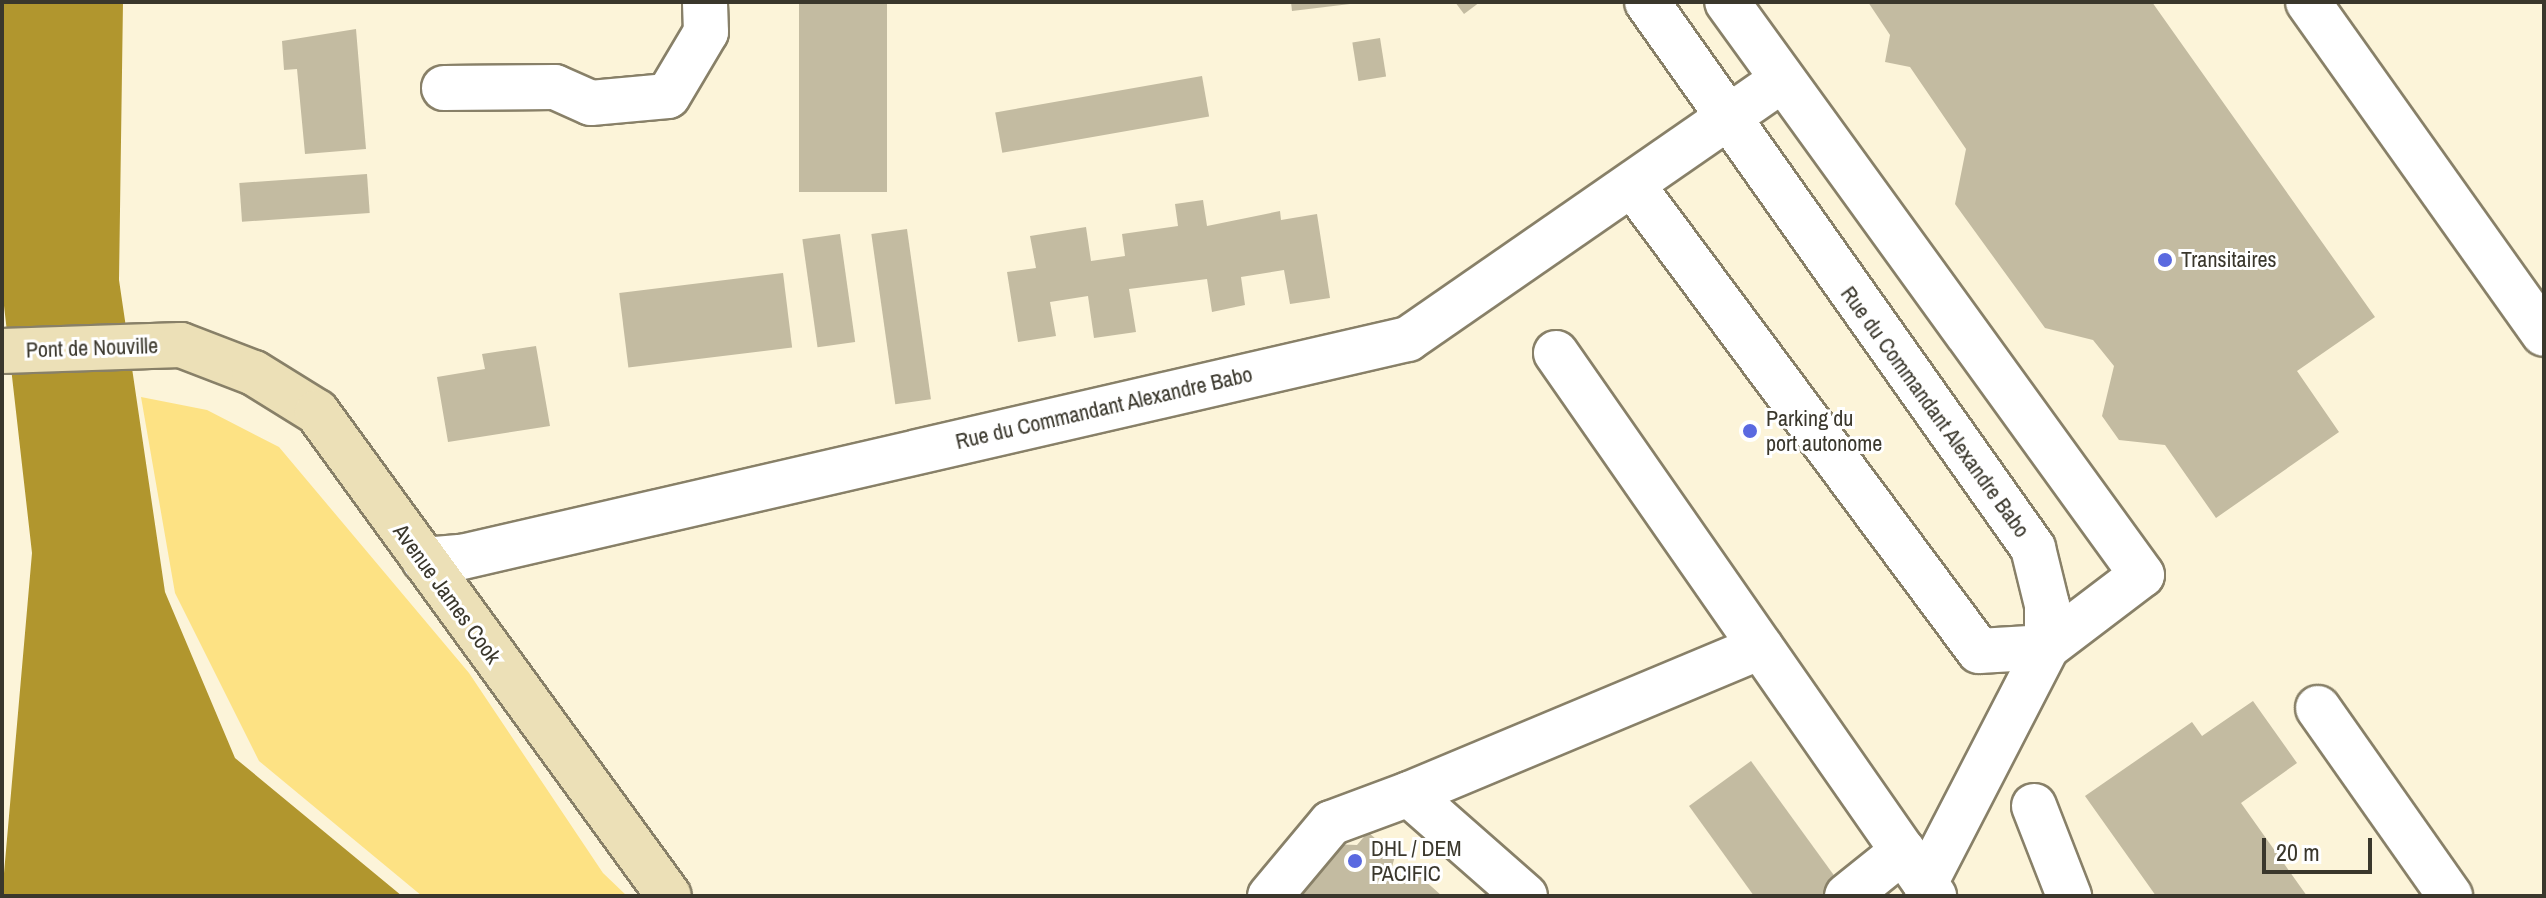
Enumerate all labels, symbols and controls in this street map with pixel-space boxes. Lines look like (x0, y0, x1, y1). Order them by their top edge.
place label: Transitaires (2181, 247, 2277, 273)
marker: Transitaires (2156, 251, 2174, 269)
street label: Rue du Commandant Alexandre Babo (1835, 281, 2035, 543)
street label: Pont de Nouville (25, 332, 159, 364)
street label: Rue du Commandant Alexandre Babo (953, 361, 1255, 455)
place label: Parking du port autonome (1766, 405, 1882, 456)
marker: Parking du port autonome (1741, 422, 1759, 440)
street label: Avenue James Cook (387, 519, 507, 669)
scale bar (2266, 822, 2376, 872)
place label: DHL / DEM PACIFIC (1371, 835, 1462, 886)
text: 20 m (2276, 836, 2320, 868)
marker: DHL / DEM PACIFIC (1346, 852, 1364, 870)

